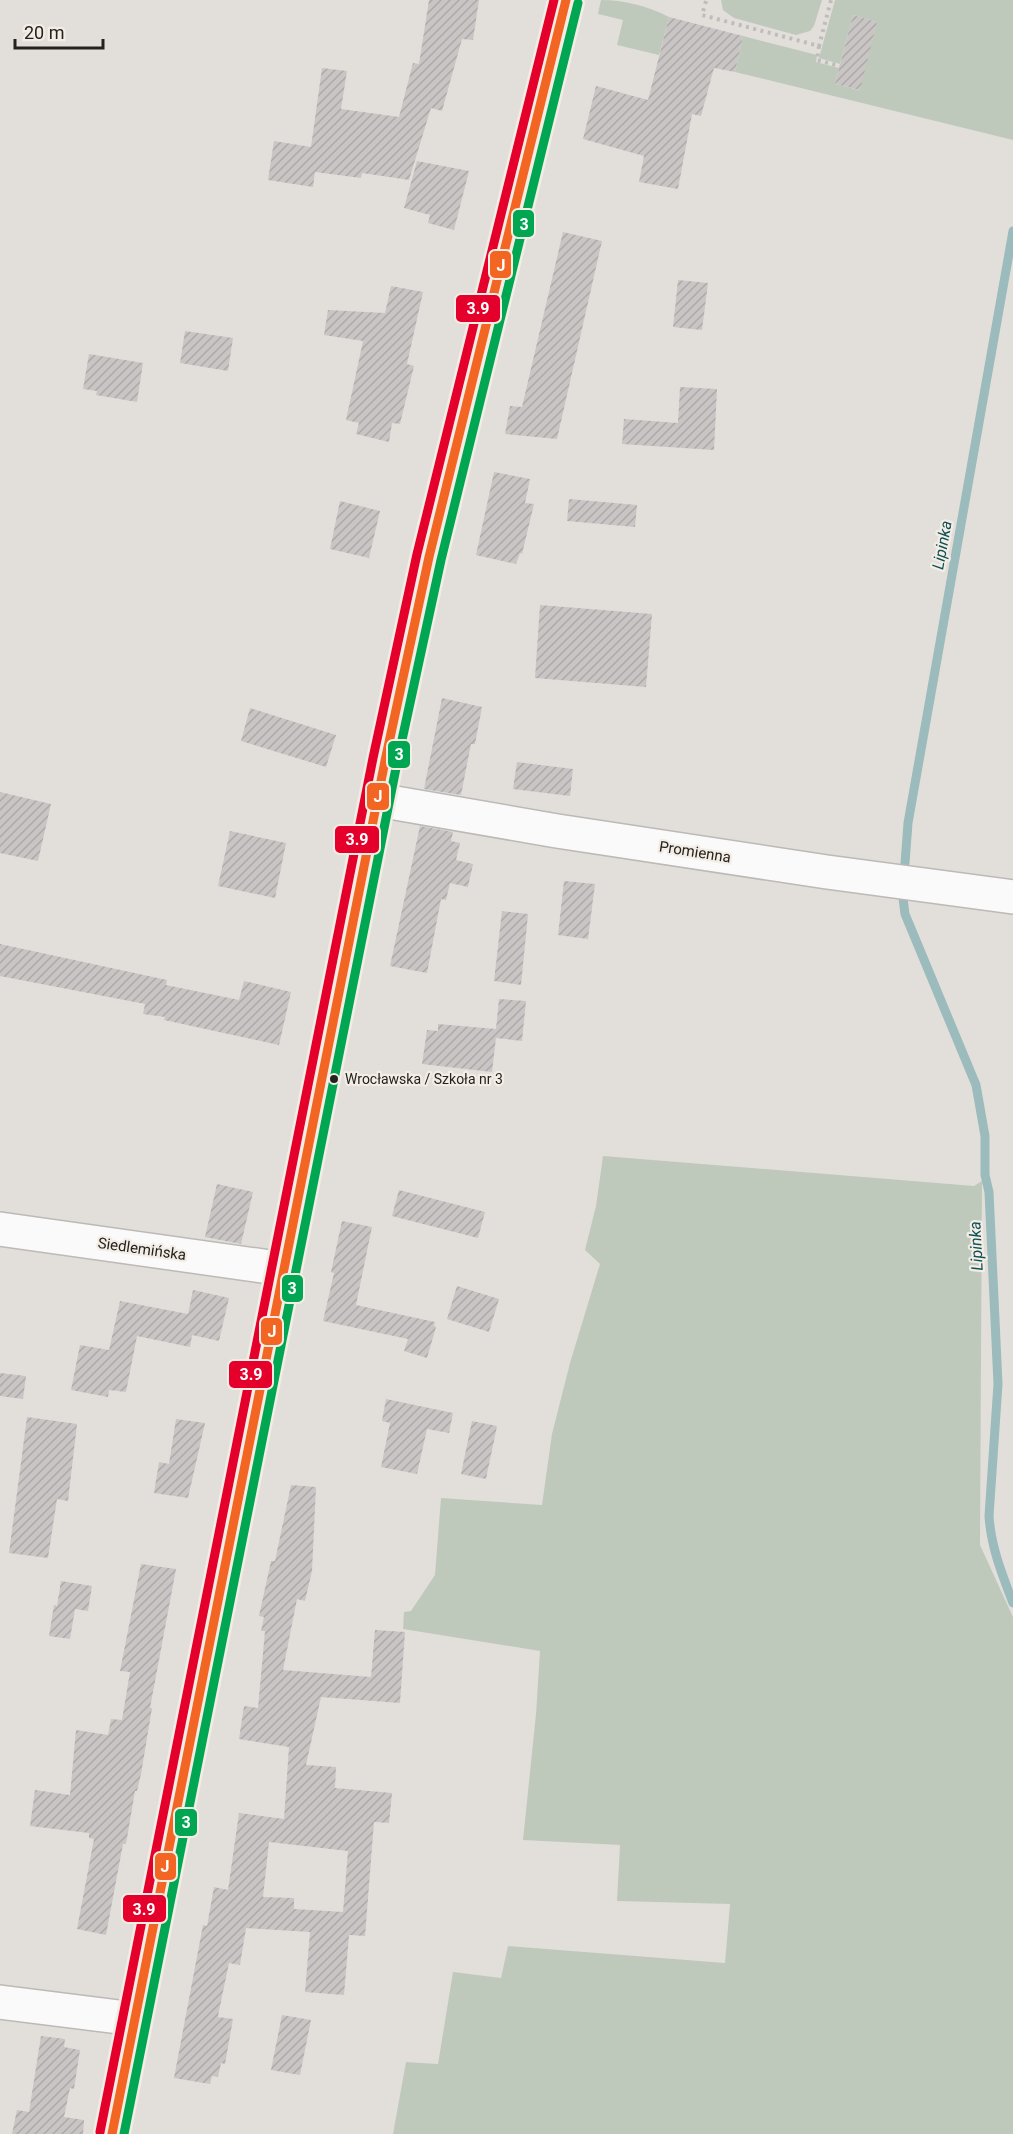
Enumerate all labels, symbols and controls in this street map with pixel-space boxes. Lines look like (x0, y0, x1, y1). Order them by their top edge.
scale bar (15, 12, 104, 50)
text: 20 m (24, 22, 64, 43)
line badge: 3 (512, 209, 535, 238)
text: 3 (519, 215, 529, 234)
line badge: J (489, 250, 512, 279)
text: J (497, 256, 505, 275)
line badge: 3.9 (455, 294, 501, 323)
text: 3.9 (467, 299, 490, 318)
water label: Lipinka (928, 519, 956, 571)
line badge: 3 (387, 740, 411, 769)
text: 3 (394, 745, 404, 764)
line badge: J (366, 782, 390, 811)
text: J (374, 787, 382, 806)
line badge: 3.9 (334, 825, 380, 854)
text: 3.9 (346, 830, 369, 849)
street label: Promienna (658, 837, 732, 867)
place label: Wrocławska / Szkoła nr 3 (345, 1071, 503, 1087)
marker: Wrocławska / Szkoła nr 3 (328, 1073, 340, 1085)
water label: Lipinka (965, 1221, 987, 1271)
street label: Siedlemińska (97, 1234, 187, 1264)
line badge: 3 (281, 1274, 304, 1303)
text: 3 (287, 1279, 297, 1298)
line badge: J (260, 1317, 283, 1346)
text: J (268, 1322, 276, 1341)
line badge: 3.9 (228, 1360, 273, 1389)
text: 3.9 (240, 1365, 263, 1384)
line badge: 3 (174, 1808, 198, 1837)
text: 3 (181, 1813, 191, 1832)
line badge: J (154, 1852, 177, 1881)
text: J (161, 1857, 169, 1876)
line badge: 3.9 (122, 1894, 167, 1923)
text: 3.9 (133, 1900, 156, 1919)

